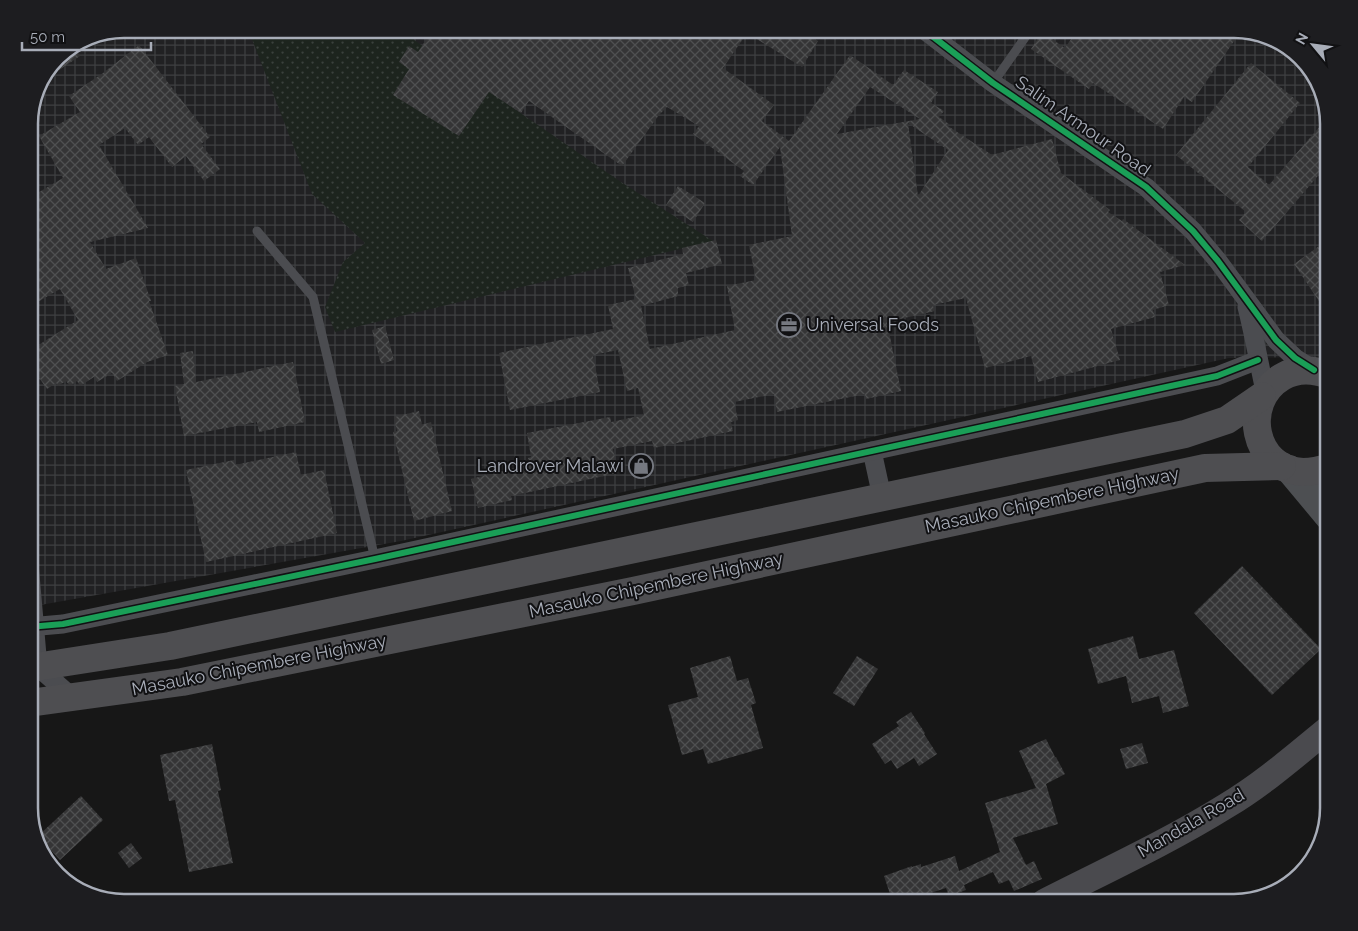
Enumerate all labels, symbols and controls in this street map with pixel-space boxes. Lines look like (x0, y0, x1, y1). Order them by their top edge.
scale bar (22, 20, 151, 52)
north arrow (1288, 20, 1338, 70)
text: 50 m (30, 28, 65, 46)
text: N (1292, 30, 1311, 47)
street label: Salim Armour Road (1012, 71, 1155, 180)
office icon: Universal Foods (776, 312, 802, 338)
place label: Universal Foods (806, 314, 939, 335)
shop icon: Landrover Malawi (628, 453, 654, 479)
place label: Landrover Malawi (477, 455, 624, 476)
street label: Masauko Chipembere Highway (923, 462, 1181, 537)
street label: Masauko Chipembere Highway (527, 547, 785, 622)
street label: Masauko Chipembere Highway (130, 629, 388, 700)
street label: Mandala Road (1134, 784, 1248, 862)

